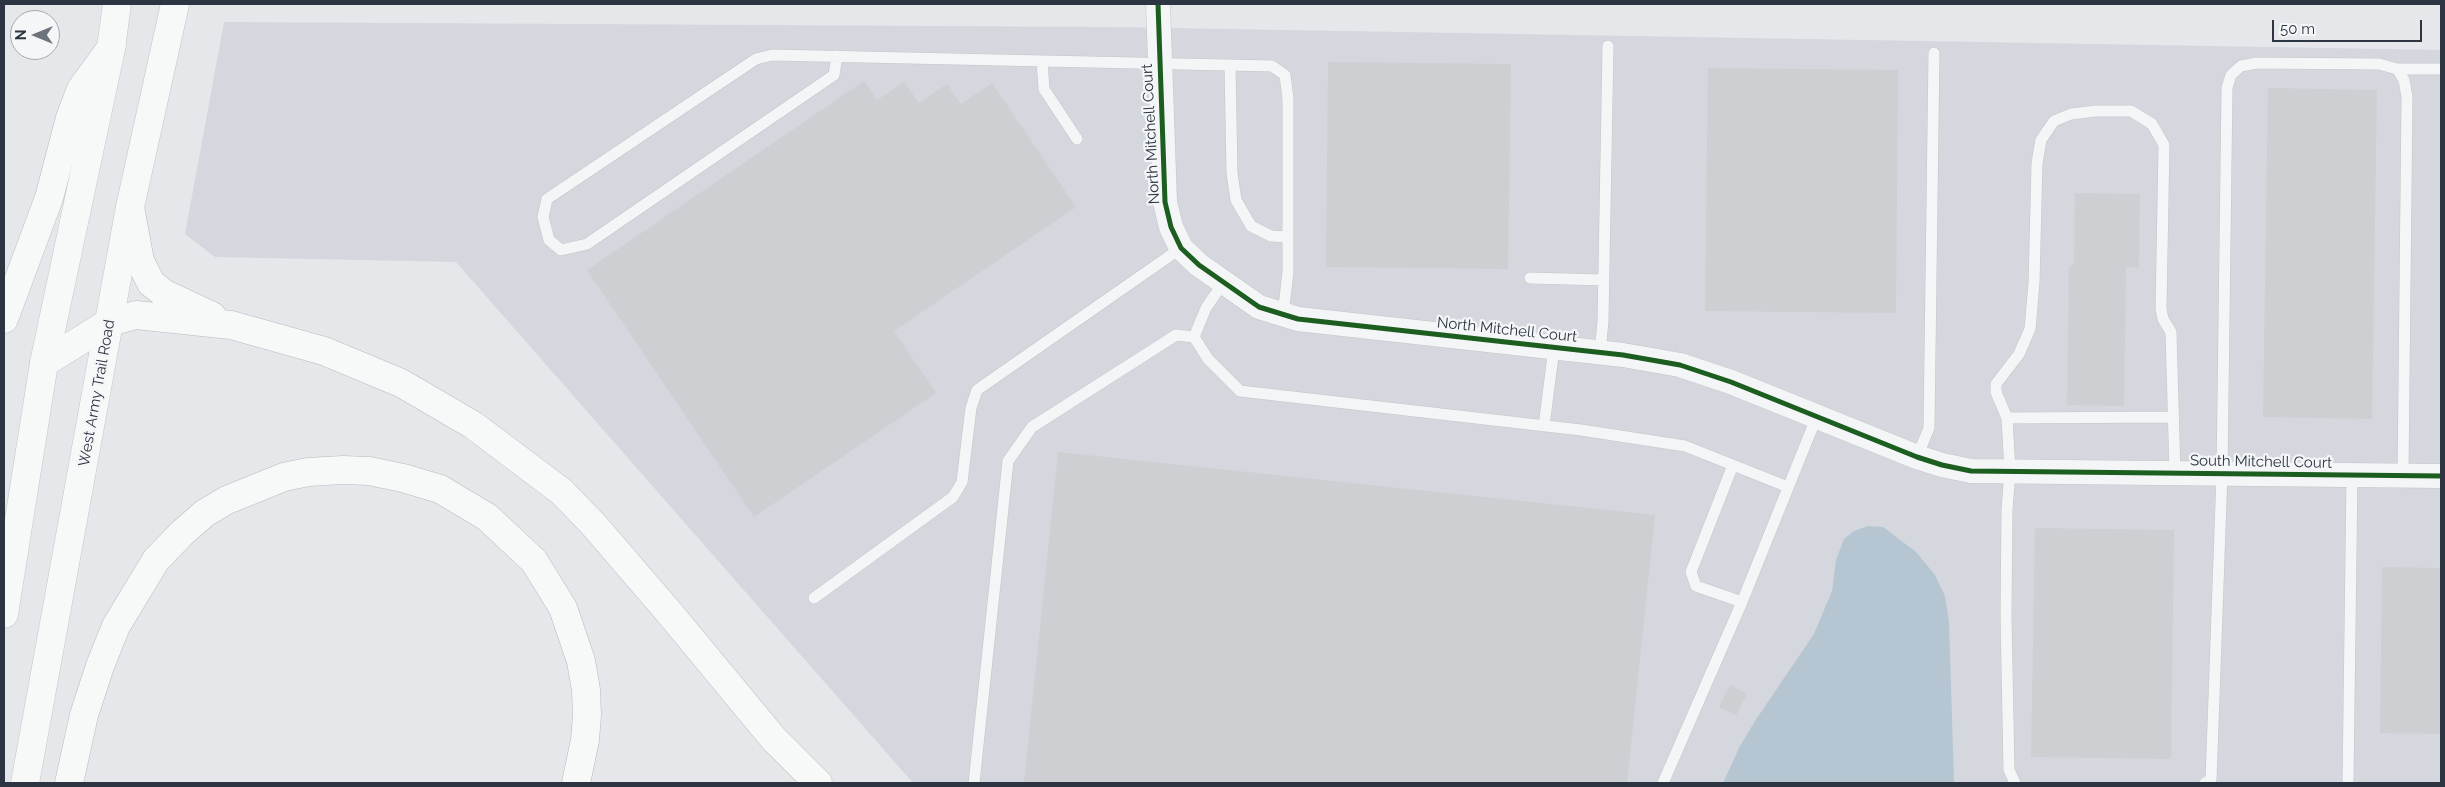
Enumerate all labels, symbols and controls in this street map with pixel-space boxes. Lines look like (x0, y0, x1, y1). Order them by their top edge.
north arrow (10, 10, 60, 60)
scale bar (2275, 10, 2425, 42)
text: 50 m (2280, 20, 2315, 38)
text: N (13, 30, 29, 40)
street label: North Mitchell Court (1138, 63, 1164, 205)
street label: North Mitchell Court (1436, 314, 1578, 346)
street label: West Army Trail Road (75, 318, 119, 468)
street label: South Mitchell Court (2190, 452, 2332, 472)

